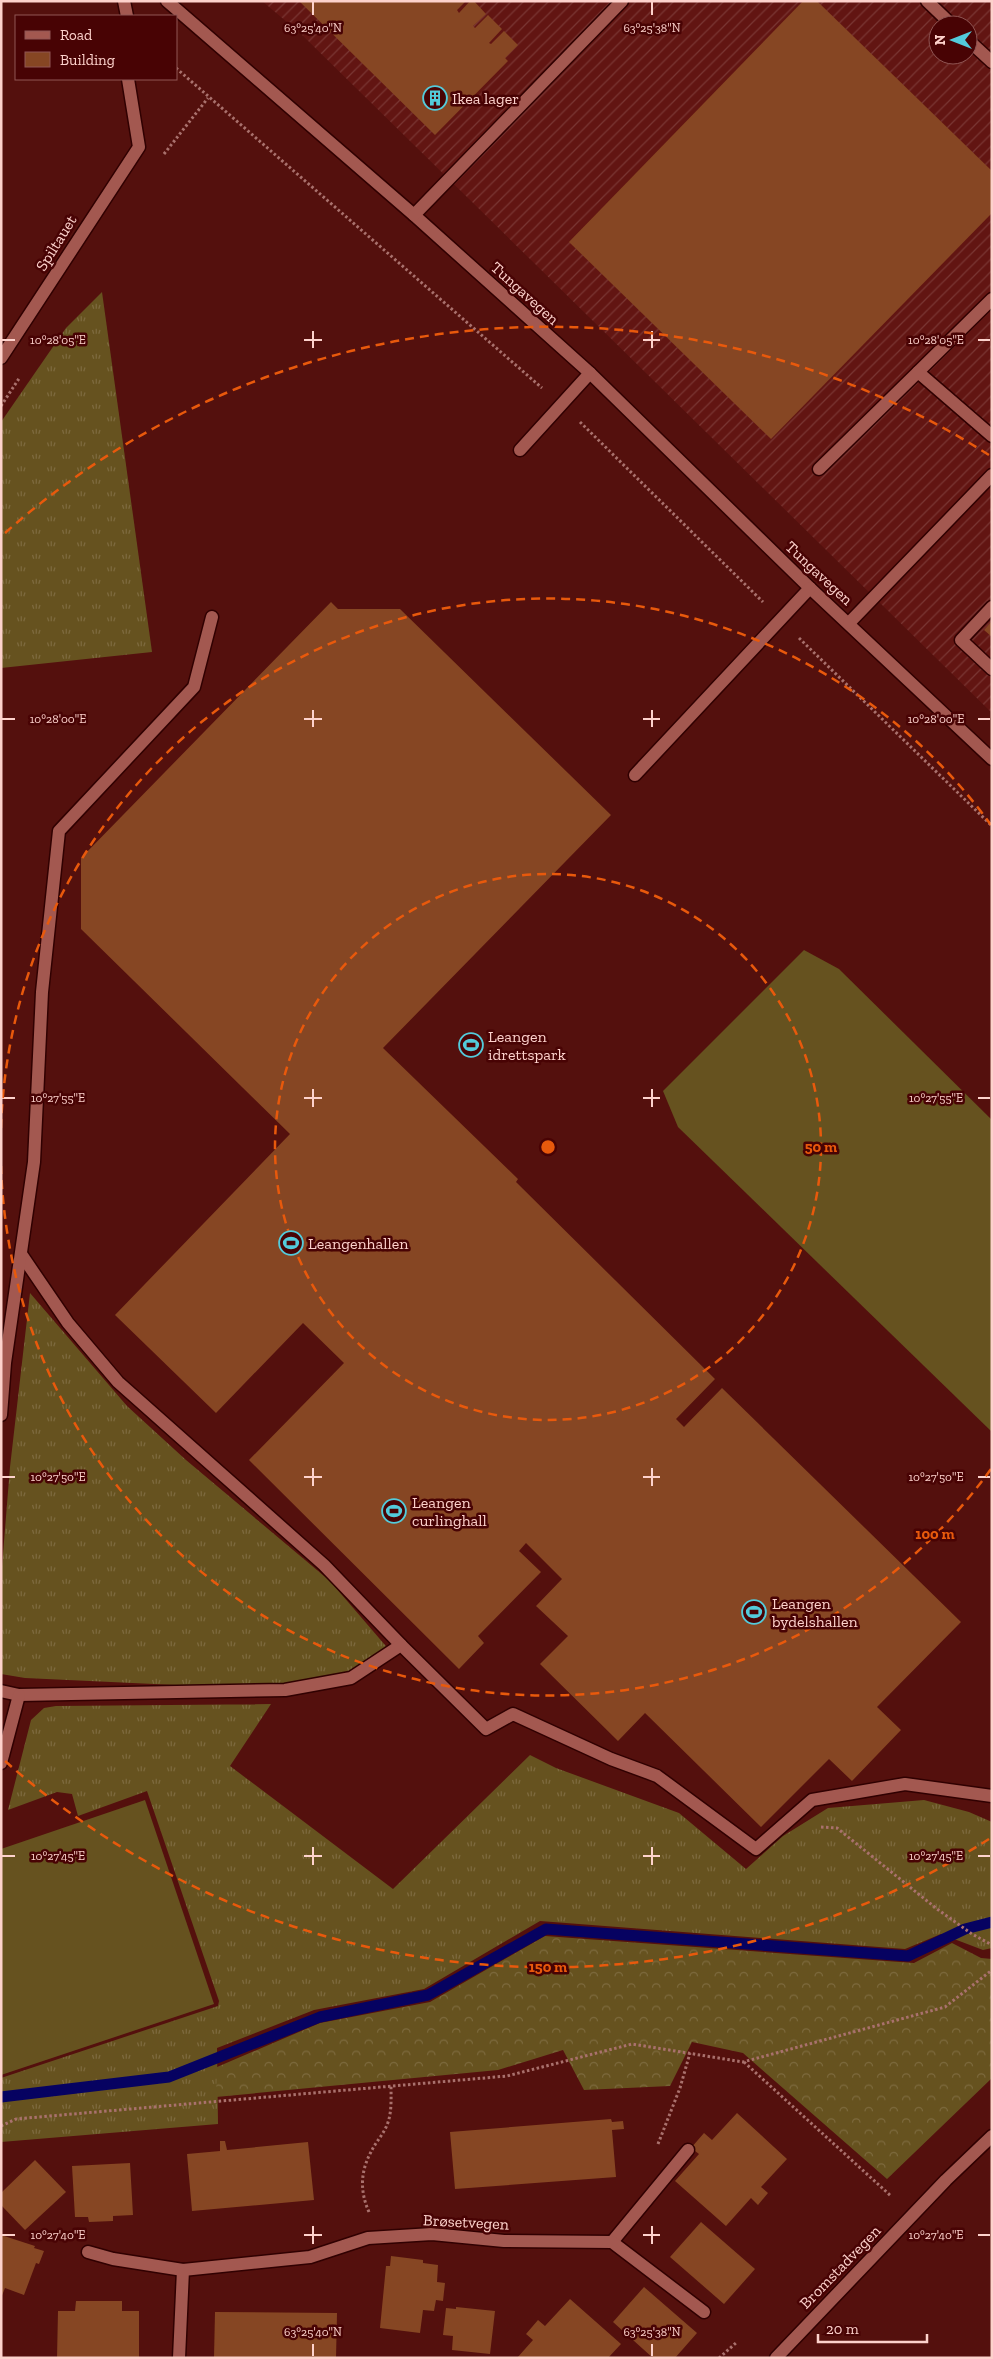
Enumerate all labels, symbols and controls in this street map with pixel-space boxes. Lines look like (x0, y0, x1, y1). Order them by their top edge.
legend (15, 15, 178, 80)
north arrow (928, 15, 978, 65)
text: 63°25'40"N (284, 21, 342, 35)
text: 63°25'38"N (623, 21, 681, 35)
text: Road (60, 26, 93, 44)
text: N (932, 34, 949, 45)
text: Building (60, 51, 115, 69)
building icon: Ikea lager (422, 85, 448, 111)
place label: Ikea lager (452, 89, 519, 108)
street label: Spiltauet (31, 212, 81, 274)
street label: Tungavegen (487, 257, 564, 329)
text: 10°28'05"E (30, 333, 86, 347)
text: 10°28'05"E (908, 333, 964, 347)
street label: Tungavegen (781, 537, 857, 610)
text: 10°28'00"E (30, 712, 86, 726)
text: 10°28'00"E (908, 712, 964, 726)
place label: Leangen idrettspark (488, 1027, 567, 1064)
sports icon: Leangen idrettspark (458, 1032, 484, 1058)
text: 10°27'55"E (31, 1091, 85, 1105)
text: 10°27'55"E (909, 1091, 963, 1105)
centre of rings (539, 1138, 557, 1156)
text: 50 m (805, 1138, 837, 1156)
sports icon: Leangenhallen (278, 1230, 304, 1256)
place label: Leangenhallen (308, 1234, 409, 1253)
text: 10°27'50"E (31, 1470, 85, 1484)
text: 10°27'50"E (909, 1470, 963, 1484)
place label: Leangen curlinghall (412, 1493, 487, 1530)
sports icon: Leangen curlinghall (381, 1498, 407, 1524)
text: 100 m (915, 1525, 955, 1543)
place label: Leangen bydelshallen (771, 1594, 859, 1631)
sports icon: Leangen bydelshallen (741, 1599, 767, 1625)
text: 10°27'45"E (31, 1849, 85, 1863)
text: 10°27'45"E (909, 1849, 963, 1863)
text: 150 m (529, 1958, 567, 1976)
street label: Brøsetvegen (423, 2210, 510, 2234)
street label: Bromstadvegen (795, 2221, 885, 2313)
text: 10°27'40"E (31, 2228, 85, 2242)
text: 10°27'40"E (909, 2228, 963, 2242)
scale bar (818, 2312, 927, 2344)
text: 20 m (826, 2320, 859, 2338)
text: 63°25'40"N (284, 2325, 342, 2339)
text: 63°25'38"N (623, 2325, 681, 2339)

